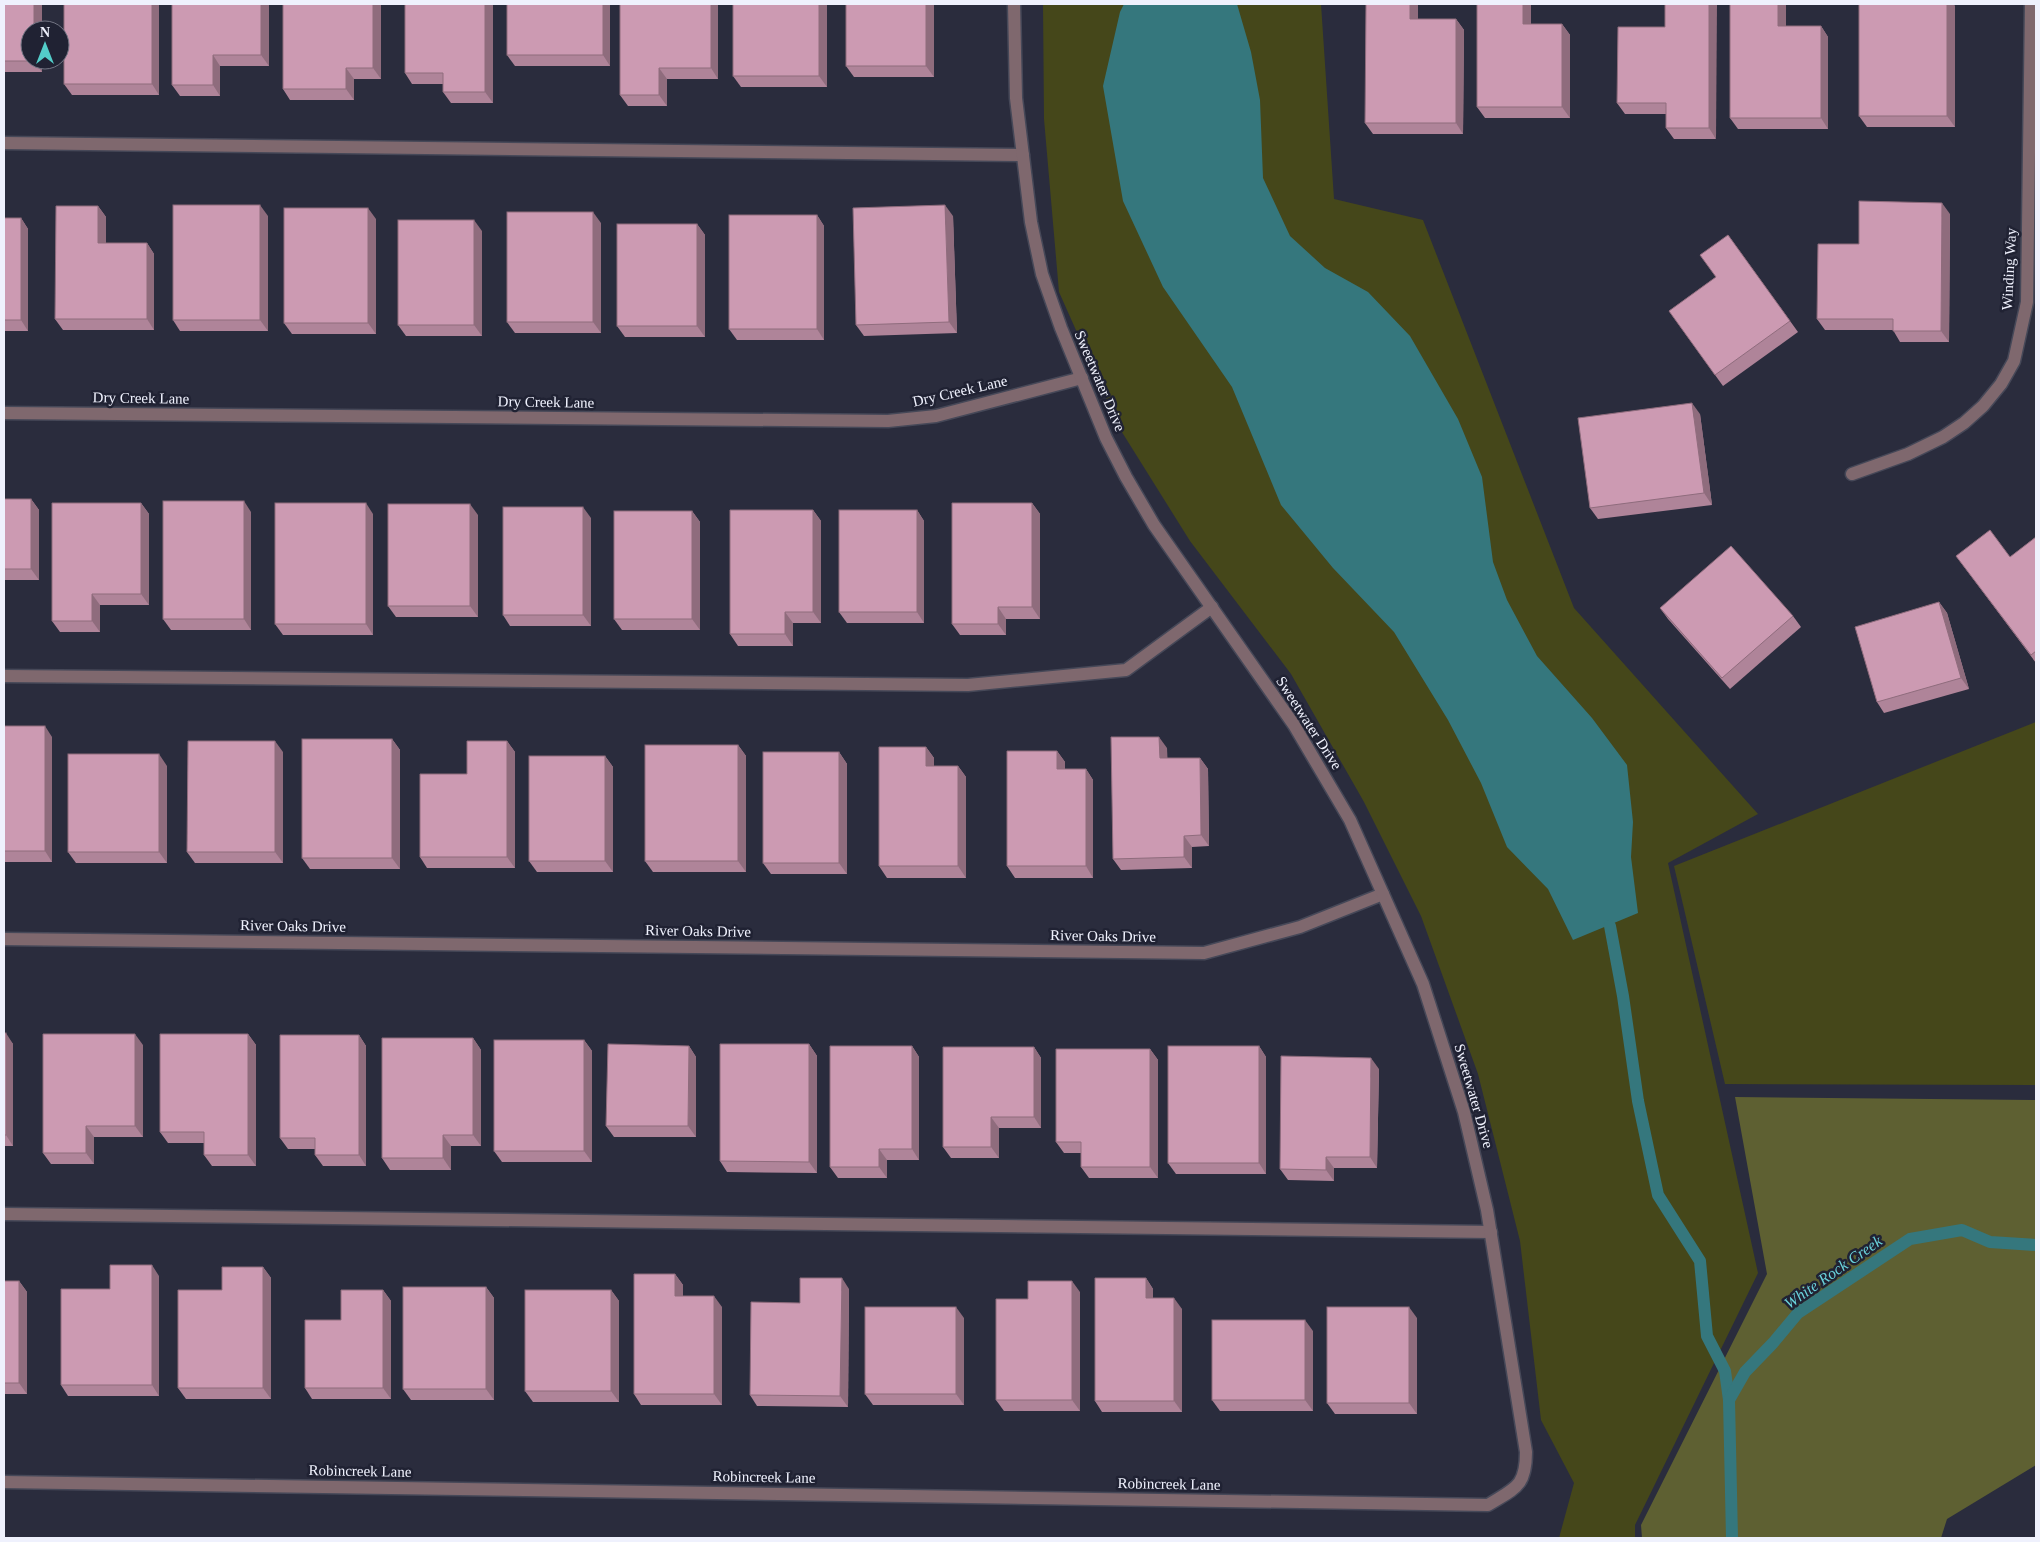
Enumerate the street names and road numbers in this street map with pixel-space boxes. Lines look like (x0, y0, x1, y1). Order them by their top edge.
street label: Winding Way (1999, 227, 2019, 311)
street label: Sweetwater Drive (1072, 328, 1129, 434)
street label: Dry Creek Lane (911, 372, 1009, 410)
street label: Dry Creek Lane (93, 389, 190, 407)
street label: Dry Creek Lane (498, 393, 595, 411)
street label: Sweetwater Drive (1273, 673, 1345, 773)
street label: River Oaks Drive (240, 917, 346, 935)
street label: River Oaks Drive (645, 922, 751, 940)
street label: River Oaks Drive (1050, 927, 1156, 945)
street label: Sweetwater Drive (1451, 1042, 1497, 1150)
street label: Robincreek Lane (308, 1462, 412, 1480)
street label: Robincreek Lane (712, 1468, 816, 1486)
street label: Robincreek Lane (1117, 1475, 1221, 1493)

